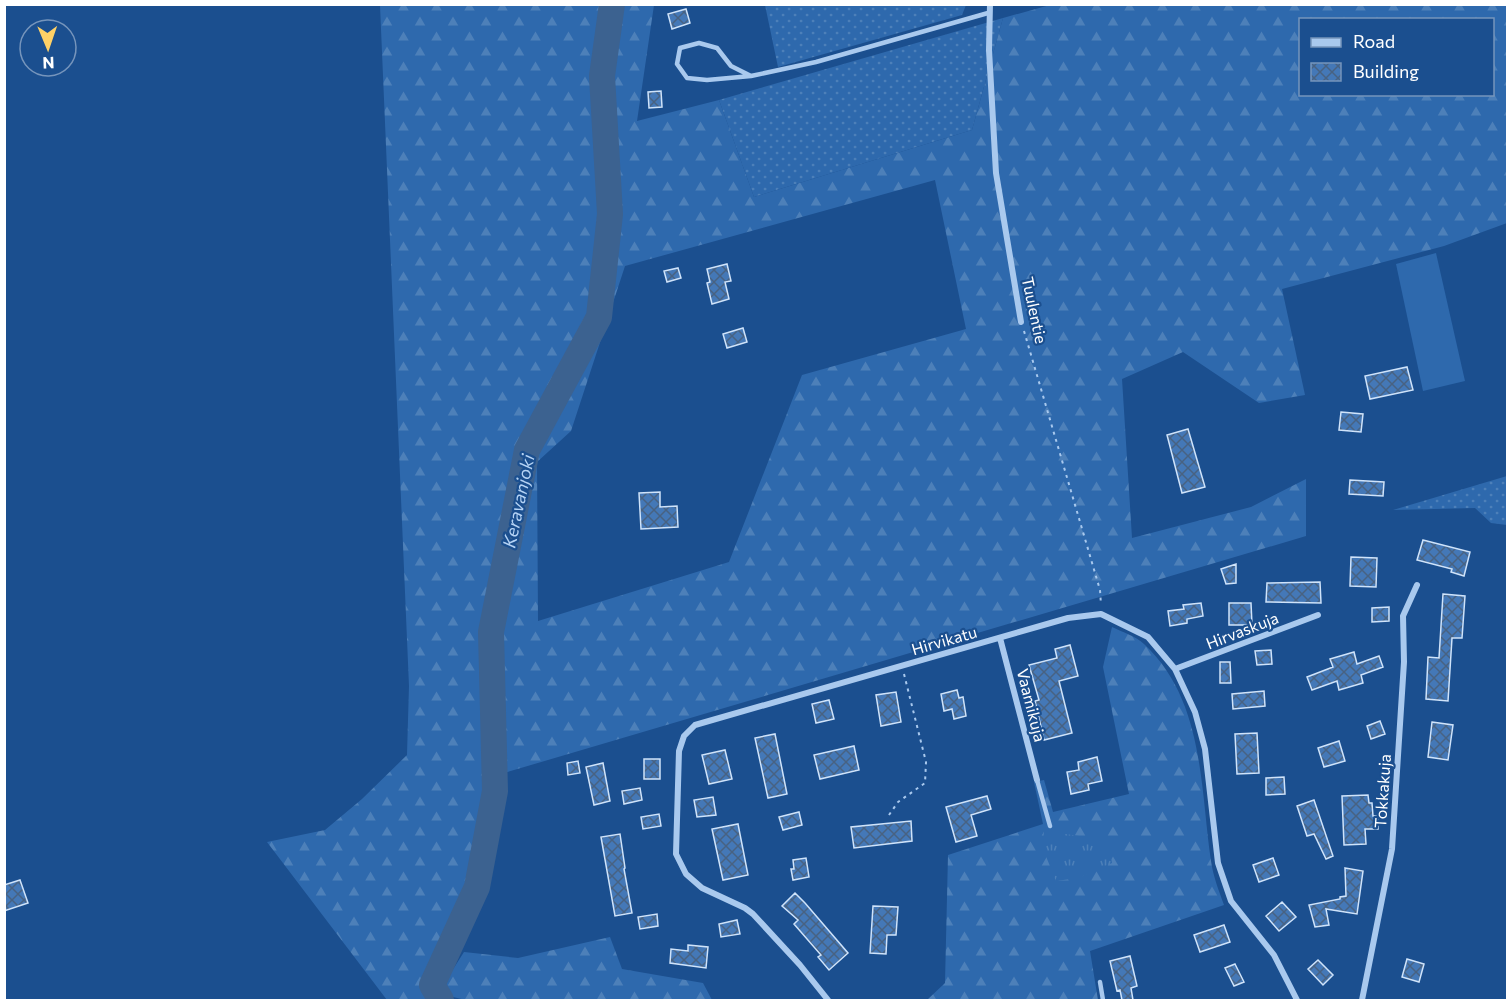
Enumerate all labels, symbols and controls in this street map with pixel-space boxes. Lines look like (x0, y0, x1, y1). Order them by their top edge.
north arrow (18, 18, 78, 78)
legend (1299, 18, 1494, 96)
text: Road (1353, 30, 1395, 52)
text: N (42, 54, 55, 73)
text: Building (1353, 60, 1419, 82)
street label: Tuulentie (1019, 275, 1051, 345)
water label: Keravanjoki (497, 451, 539, 550)
street label: Hirvaskuja (1203, 607, 1281, 653)
street label: Hirvikatu (909, 622, 979, 658)
street label: Vaamikuja (1014, 666, 1050, 744)
street label: Tokkakuja (1370, 753, 1394, 829)

